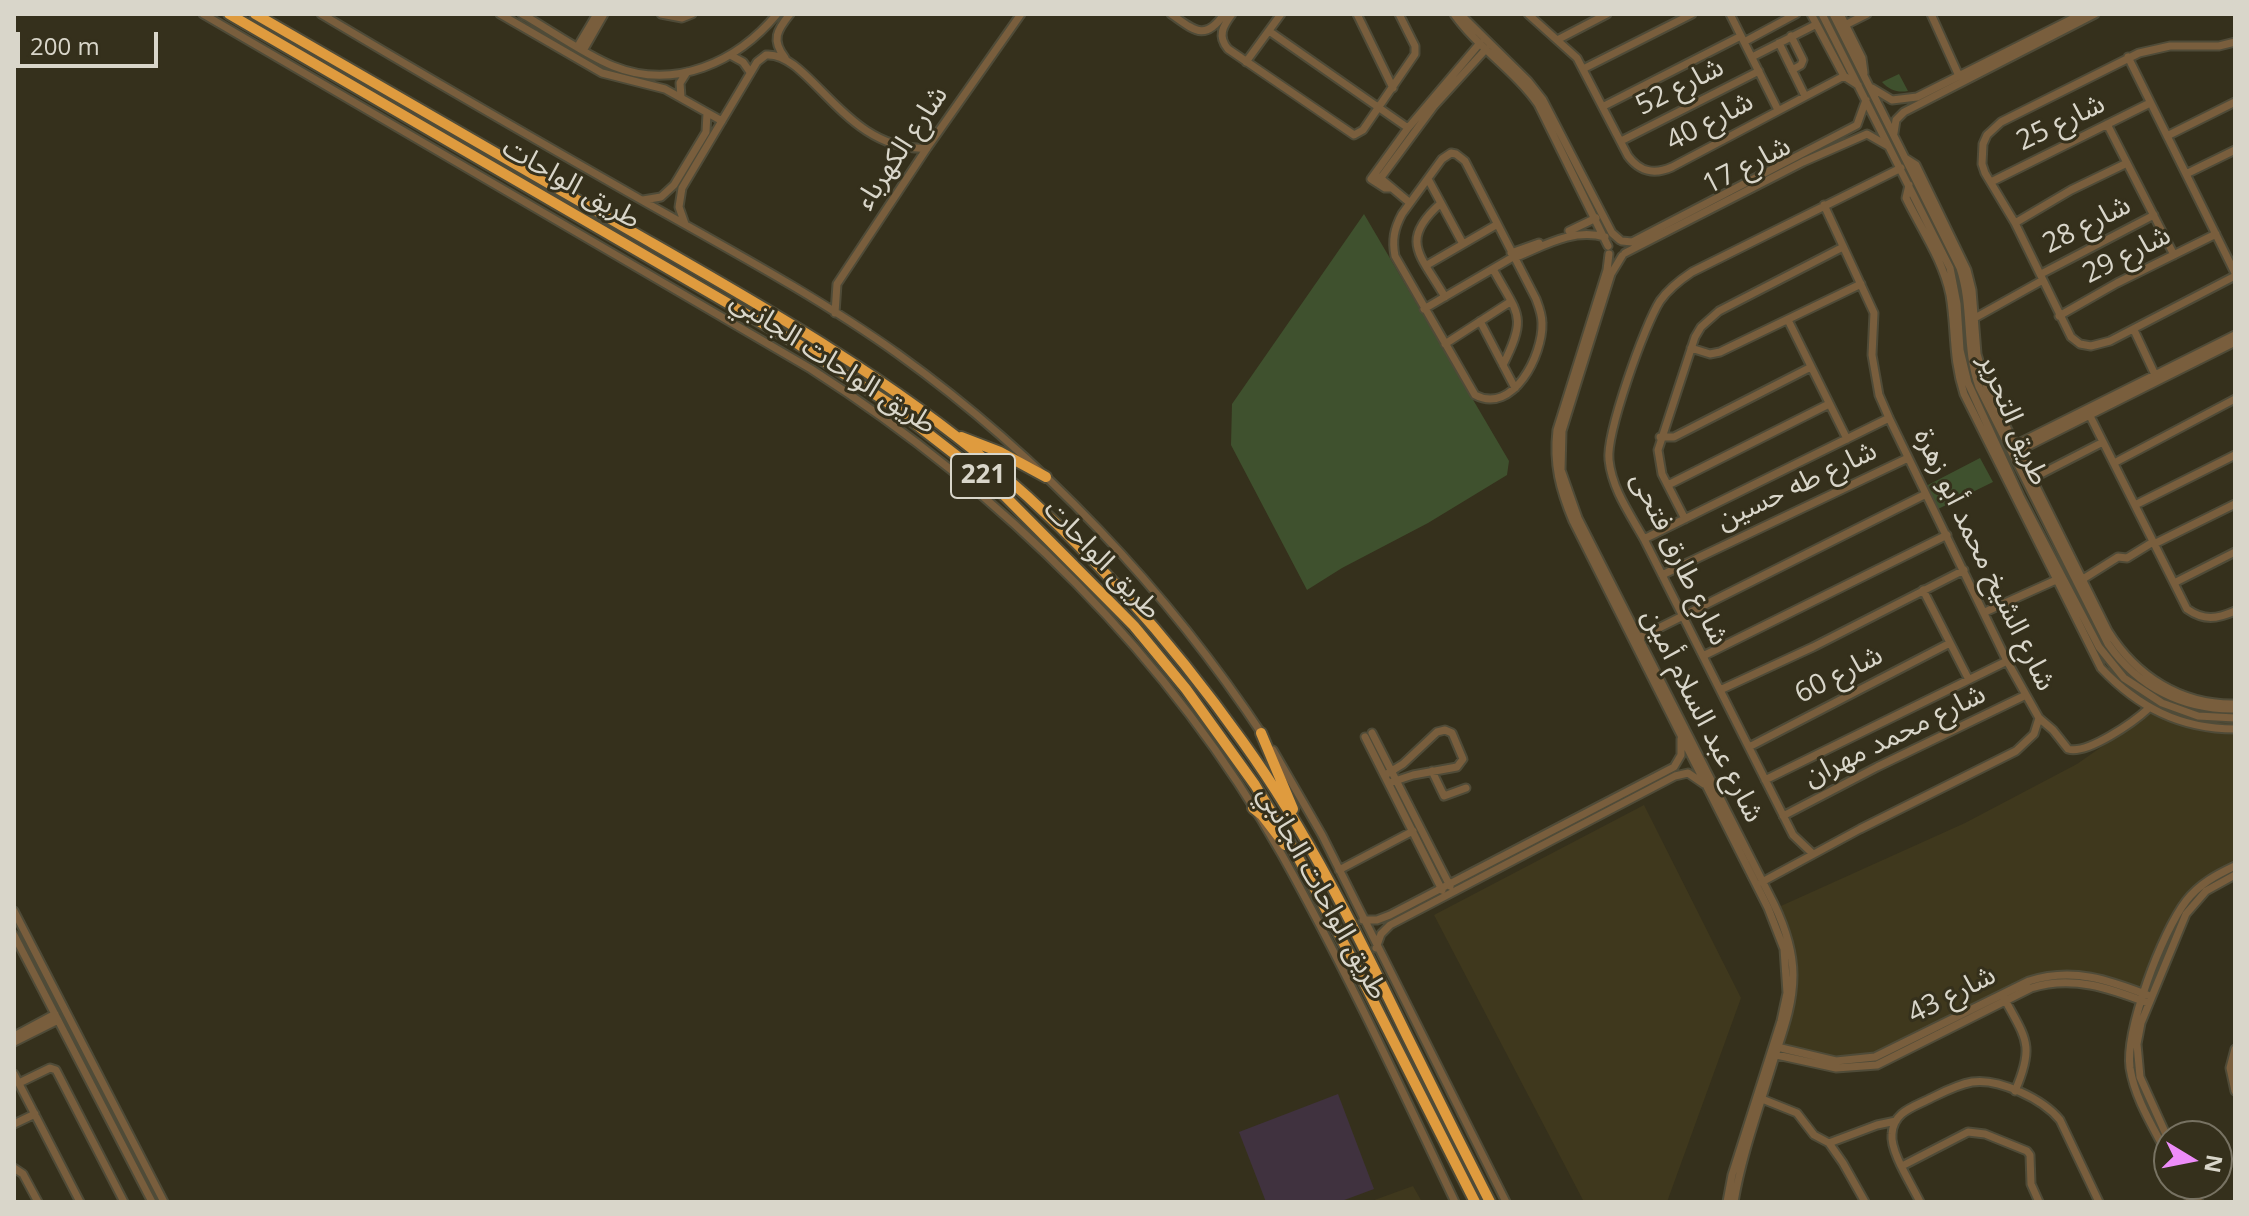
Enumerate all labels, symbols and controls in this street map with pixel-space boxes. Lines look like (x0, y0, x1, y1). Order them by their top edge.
scale bar (20, 16, 162, 66)
text: 200 m (30, 29, 100, 62)
street label: شارع 52 (1631, 51, 1729, 123)
street label: شارع الكهرباء (848, 80, 956, 216)
street label: شارع 40 (1661, 85, 1759, 159)
street label: شارع 25 (2011, 87, 2111, 159)
street label: شارع 17 (1698, 130, 1796, 202)
street label: طريق الواحات (496, 131, 646, 237)
street label: شارع 28 (2038, 189, 2136, 261)
street label: شارع 29 (2078, 219, 2176, 291)
street label: طريق الواحات الجانبي (724, 284, 942, 442)
street label: طريق التحرير (1970, 349, 2056, 491)
street label: شارع الشيخ محمد أبو زهرة (1906, 423, 2062, 697)
street label: شارع طه حسين (1712, 434, 1882, 538)
road number: 221 (951, 454, 1015, 498)
street label: شارع طارق فتحى (1623, 467, 1735, 651)
street label: طريق الواحات (1037, 493, 1167, 627)
street label: شارع عبد السلام أمين (1634, 604, 1770, 828)
street label: شارع 60 (1790, 639, 1888, 711)
street label: شارع محمد مهران (1799, 678, 1991, 794)
street label: طريق الواحات الجانبي (1249, 780, 1395, 1006)
street label: شارع 43 (1903, 959, 2001, 1031)
north arrow (2153, 1120, 2233, 1200)
text: N (2198, 1152, 2231, 1175)

